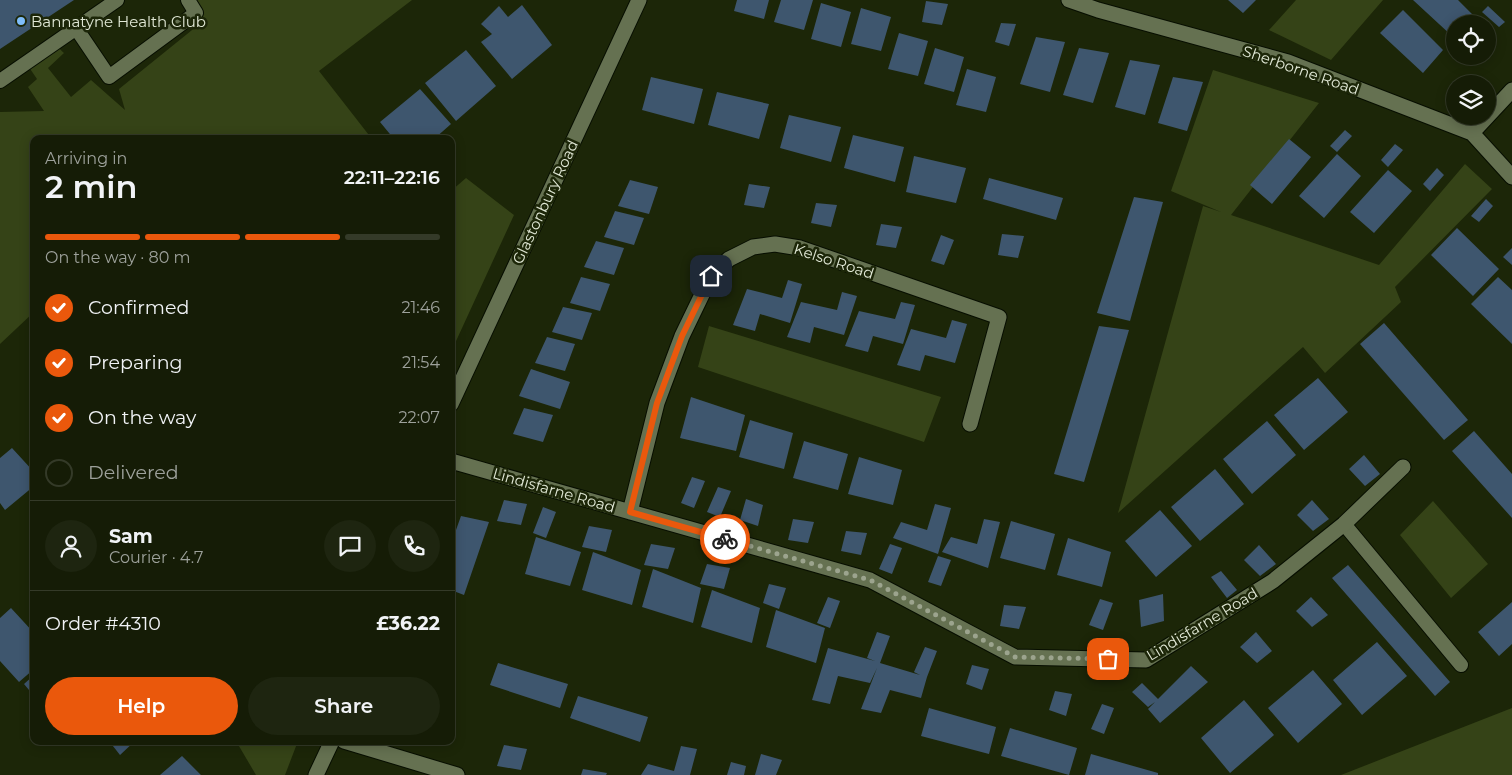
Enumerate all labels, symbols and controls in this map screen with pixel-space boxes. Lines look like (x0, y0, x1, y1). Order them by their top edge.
place label: Bannatyne Health Club (31, 12, 206, 31)
marker: Bannatyne Health Club (15, 15, 27, 27)
map controls (1446, 15, 1496, 125)
button: locate (1446, 15, 1496, 65)
street label: Sherborne Road (1240, 41, 1362, 99)
button: layers (1446, 75, 1496, 125)
street label: Glastonbury Road (508, 137, 582, 267)
text: Arriving in (45, 149, 127, 168)
text: 22:11–22:16 (344, 166, 440, 189)
text: 2 min (45, 167, 137, 206)
street label: Kelso Road (791, 239, 877, 283)
text: On the way · 80 m (45, 248, 191, 267)
pin (690, 255, 732, 297)
icon: home (697, 262, 725, 290)
icon: check (45, 294, 73, 322)
text: Confirmed (88, 296, 189, 319)
text: 21:46 (401, 298, 440, 317)
icon: check (45, 349, 73, 377)
text: Preparing (88, 351, 183, 374)
text: 21:54 (402, 353, 440, 372)
icon: check (45, 404, 73, 432)
text: On the way (88, 406, 196, 429)
text: 22:07 (399, 408, 440, 427)
text: Delivered (88, 461, 179, 484)
street label: Lindisfarne Road (491, 463, 617, 517)
courier (700, 514, 750, 564)
button: person (45, 520, 97, 572)
button: chat (324, 520, 376, 572)
button: phone (388, 520, 440, 572)
text: Sam (109, 525, 153, 548)
icon: bike (711, 525, 739, 553)
text: Courier · 4.7 (109, 548, 203, 567)
street label: Lindisfarne Road (1143, 583, 1261, 665)
text: Order #4310 (45, 612, 161, 635)
text: £36.22 (376, 612, 440, 635)
pin (1087, 638, 1129, 680)
icon: bag (1094, 645, 1122, 673)
button: Help (45, 677, 238, 735)
button: Share (248, 677, 440, 735)

